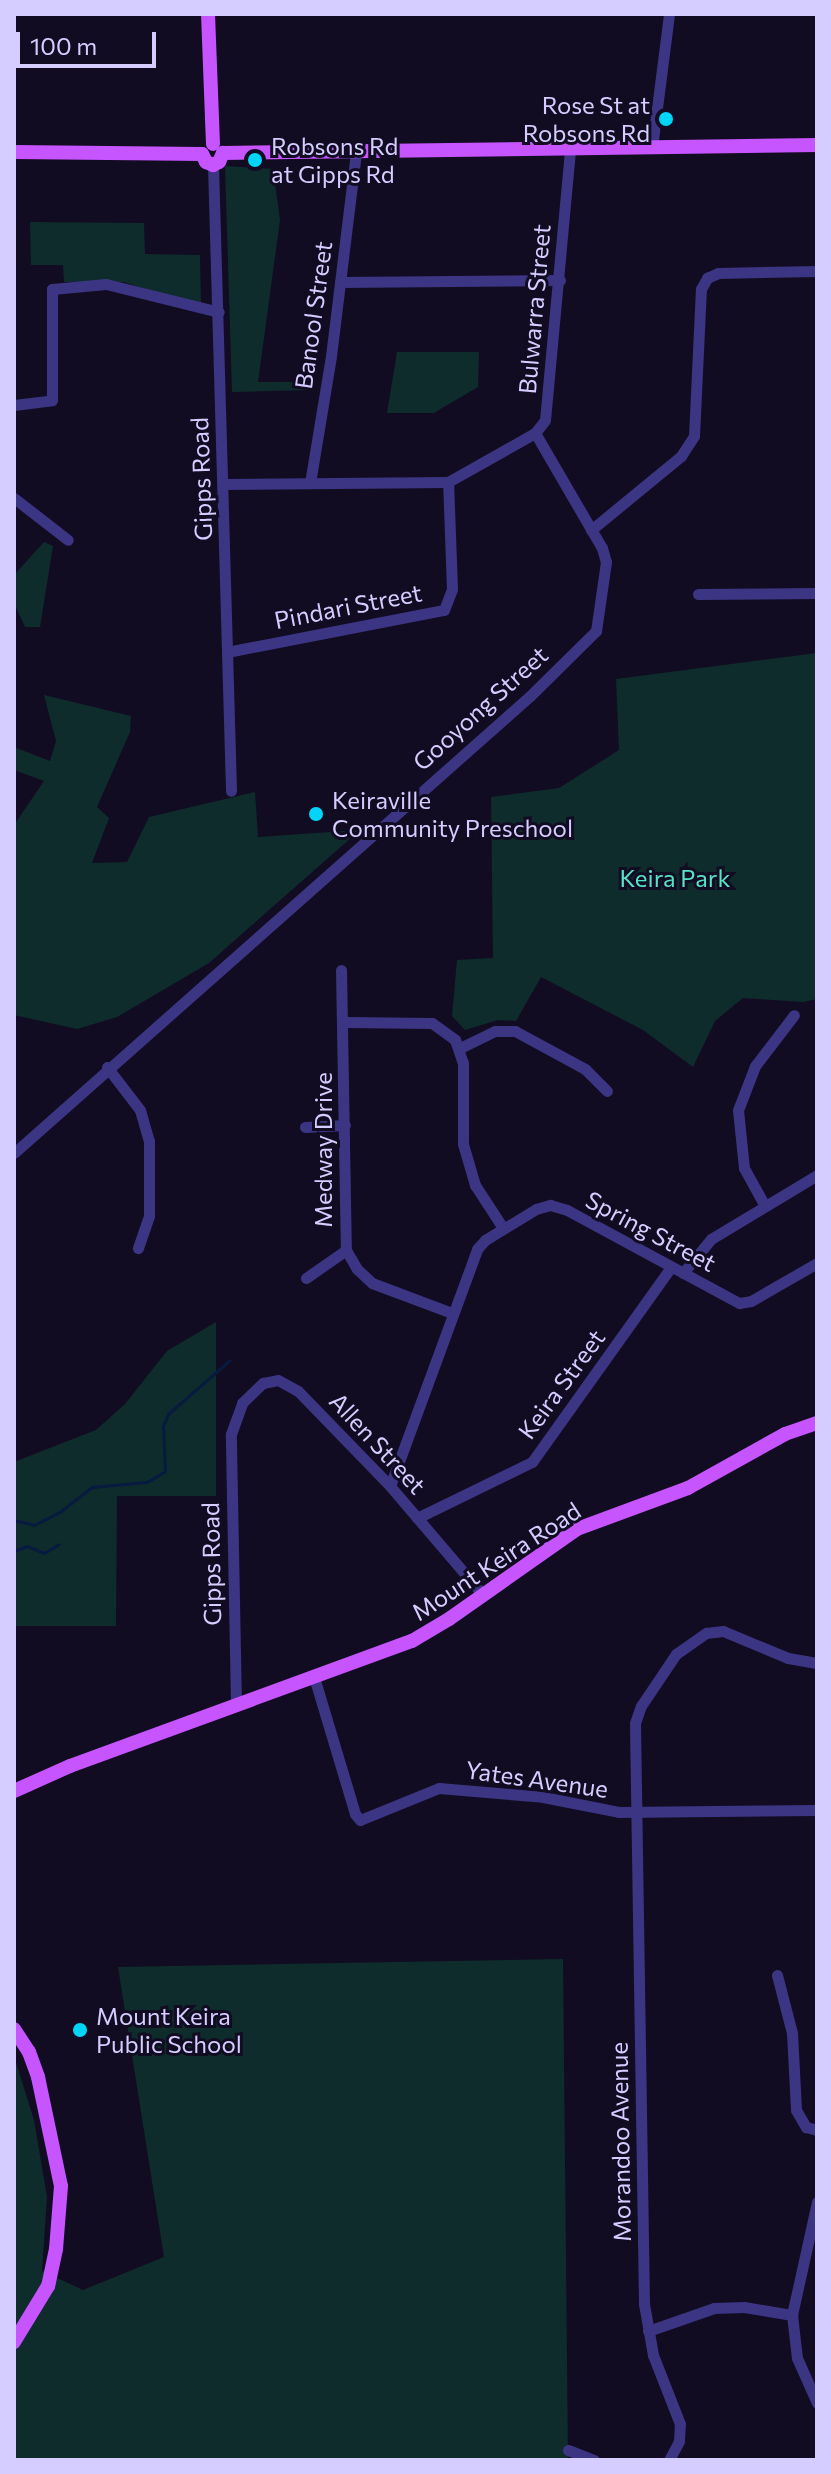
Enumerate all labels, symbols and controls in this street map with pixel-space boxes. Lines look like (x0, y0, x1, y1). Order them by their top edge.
scale bar (20, 16, 160, 66)
text: 100 m (30, 31, 97, 60)
place label: Rose St at Robsons Rd (523, 91, 650, 147)
marker: Rose St at Robsons Rd (657, 110, 675, 128)
place label: Robsons Rd at Gipps Rd (271, 132, 398, 188)
marker: Robsons Rd at Gipps Rd (246, 151, 264, 169)
street label: Bulwarra Street (512, 223, 556, 395)
street label: Banool Street (288, 239, 338, 391)
street label: Gipps Road (184, 417, 218, 541)
street label: Pindari Street (272, 578, 424, 634)
street label: Gooyong Street (407, 640, 553, 776)
place label: Keiraville Community Preschool (332, 786, 573, 842)
marker: Keiraville Community Preschool (307, 805, 325, 823)
park label: Keira Park (620, 864, 730, 892)
street label: Medway Drive (309, 1072, 337, 1228)
street label: Spring Street (581, 1185, 721, 1277)
street label: Keira Street (512, 1324, 610, 1444)
street label: Allen Street (324, 1387, 432, 1499)
street label: Mount Keira Road (406, 1496, 586, 1626)
street label: Gipps Road (196, 1502, 226, 1626)
street label: Yates Avenue (464, 1755, 610, 1803)
place label: Mount Keira Public School (96, 2002, 242, 2058)
marker: Mount Keira Public School (71, 2021, 89, 2039)
street label: Morandoo Avenue (604, 2042, 636, 2242)

